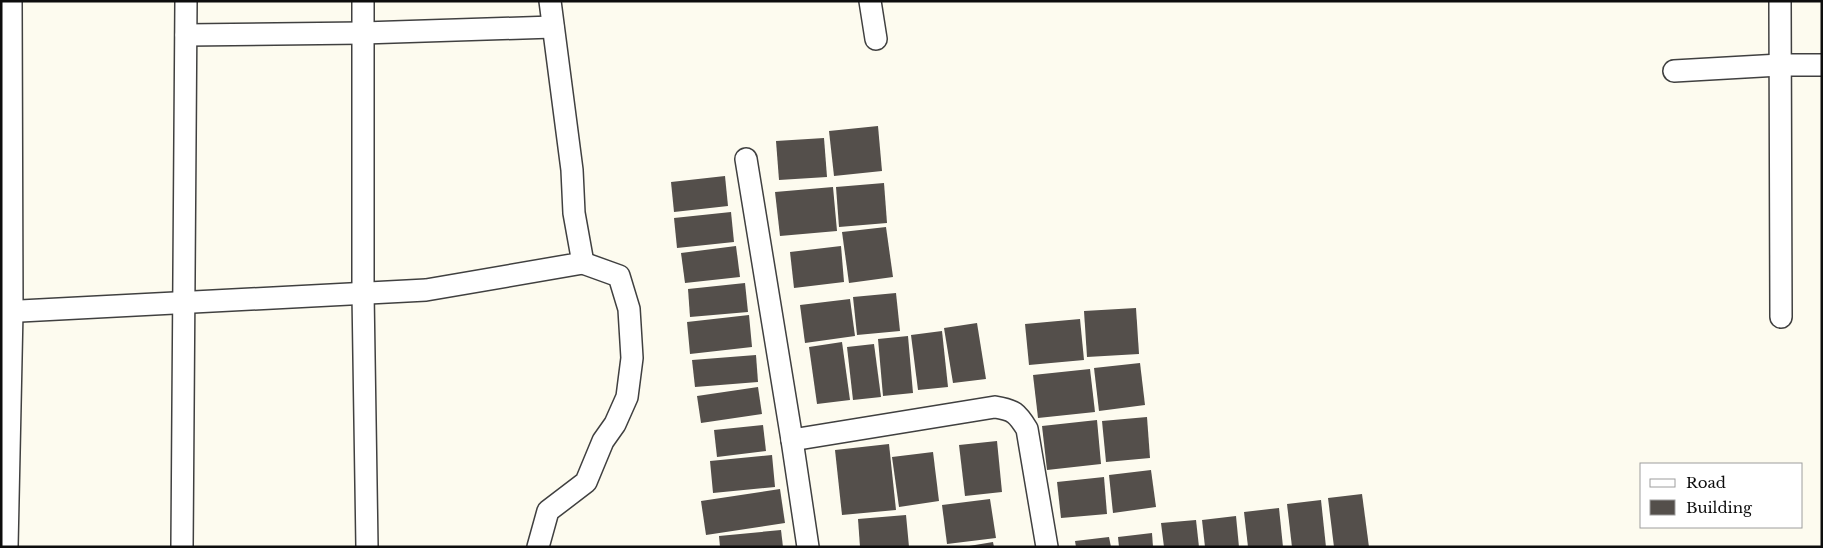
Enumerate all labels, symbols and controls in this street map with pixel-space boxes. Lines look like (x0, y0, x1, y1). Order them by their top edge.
legend (1640, 463, 1803, 528)
text: Road (1686, 473, 1726, 492)
text: Building (1686, 498, 1753, 517)

